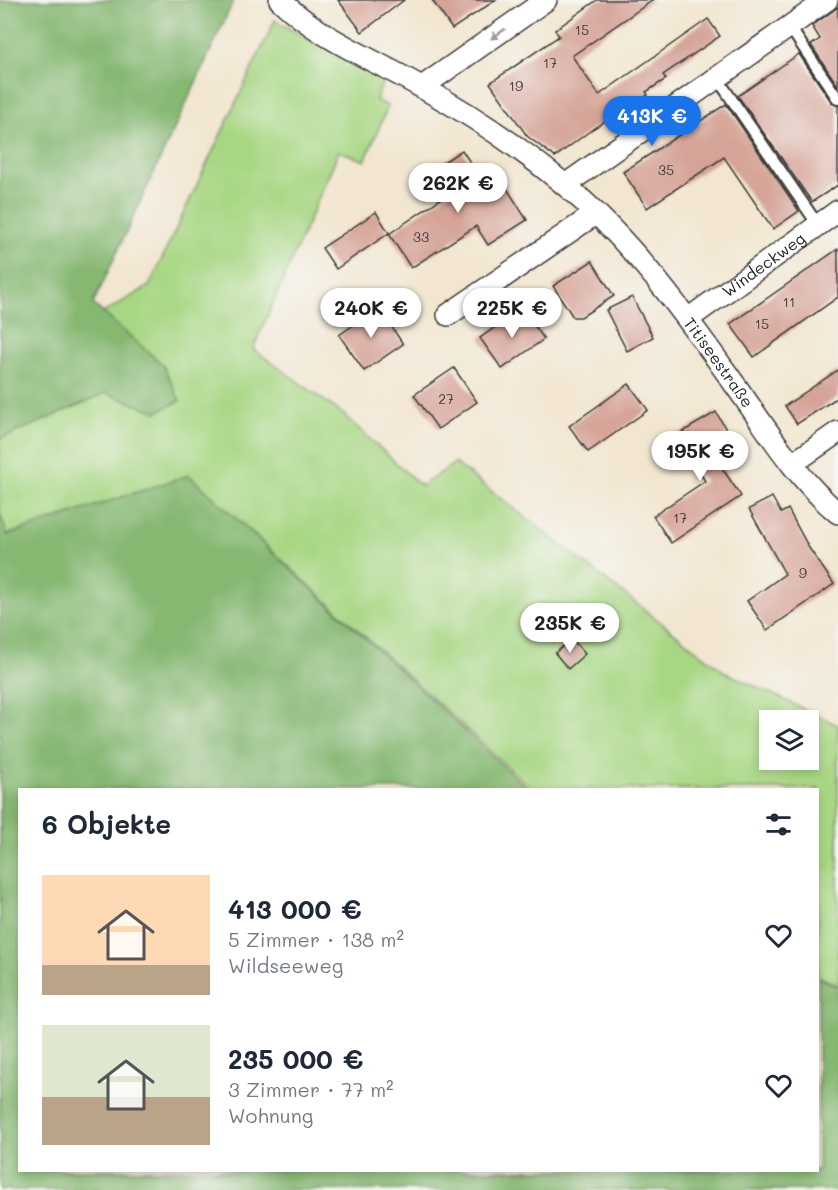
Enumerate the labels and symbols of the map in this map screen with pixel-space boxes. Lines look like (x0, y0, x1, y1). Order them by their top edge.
house number: 15 (575, 20, 589, 39)
one-way arrow (490, 28, 506, 40)
house number: 17 (543, 53, 557, 72)
house number: 19 (509, 76, 523, 95)
pin: 413K € (603, 96, 701, 147)
house number: 35 (658, 160, 674, 179)
pin: 262K € (409, 163, 507, 214)
house number: 33 (413, 227, 429, 246)
street label: Windeckweg (718, 227, 809, 301)
pin: 240K € (322, 288, 420, 339)
pin: 225K € (463, 288, 561, 339)
house number: 11 (783, 292, 795, 311)
street label: Titiseestraße (680, 313, 759, 411)
house number: 15 (755, 314, 769, 333)
house number: 27 (438, 389, 454, 408)
pin: 195K € (651, 431, 749, 482)
house number: 17 (673, 508, 687, 527)
house number: 9 (799, 563, 807, 582)
pin: 235K € (521, 603, 619, 654)

